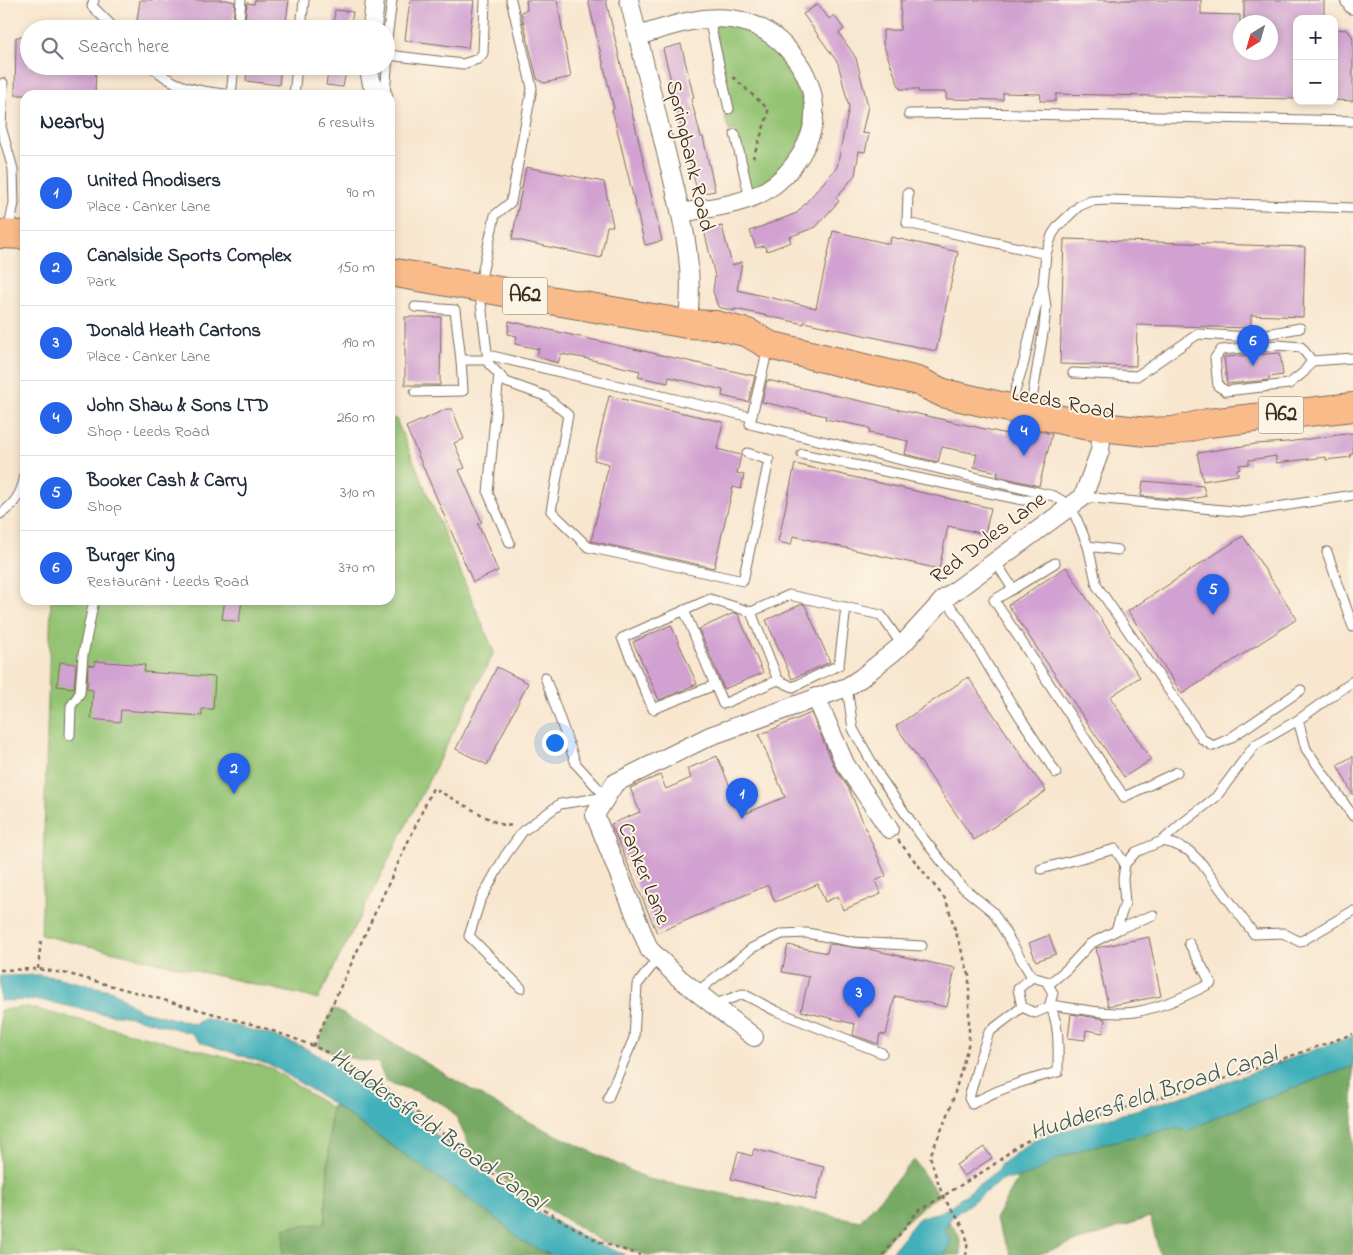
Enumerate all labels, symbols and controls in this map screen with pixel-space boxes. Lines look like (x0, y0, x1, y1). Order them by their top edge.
north arrow (1233, 15, 1278, 60)
map controls (1293, 15, 1338, 105)
button: + (1293, 15, 1338, 60)
search box (20, 20, 395, 75)
icon: search (38, 34, 66, 62)
text: Search here (78, 34, 169, 61)
button: − (1293, 60, 1338, 105)
street label: Springbank Road (655, 77, 722, 235)
text: Nearby (40, 108, 104, 138)
text: 6 results (318, 111, 375, 135)
text: United Anodisers (87, 168, 221, 195)
text: 1 (53, 181, 59, 205)
text: 90 m (347, 181, 375, 205)
text: Place · Canker Lane (87, 195, 210, 219)
text: Canalside Sports Complex (87, 243, 292, 270)
text: 2 (52, 256, 60, 280)
text: 150 m (337, 256, 375, 280)
text: Park (87, 270, 116, 294)
road number: A62 (502, 278, 548, 314)
text: Donald Heath Cartons (87, 318, 261, 345)
pin: 6 (1237, 325, 1269, 366)
text: 3 (53, 331, 59, 355)
text: 190 m (342, 331, 375, 355)
text: Place · Canker Lane (87, 345, 210, 369)
street label: Leeds Road (1009, 378, 1117, 430)
text: John Shaw & Sons LTD (87, 393, 269, 420)
road number: A62 (1258, 396, 1304, 434)
text: 4 (53, 406, 59, 430)
text: 260 m (337, 406, 375, 430)
pin: 4 (1008, 415, 1040, 456)
text: Shop · Leeds Road (87, 420, 210, 444)
text: Booker Cash & Carry (87, 468, 247, 495)
text: 5 (51, 481, 61, 505)
text: 310 m (340, 481, 375, 505)
street label: Red Doles Lane (924, 485, 1054, 593)
text: Shop (87, 495, 122, 519)
text: Burger King (87, 543, 175, 570)
text: 6 (52, 556, 60, 580)
text: 370 m (338, 556, 375, 580)
text: Restaurant · Leeds Road (87, 570, 249, 594)
pin: 5 (1197, 574, 1229, 615)
your location (542, 730, 568, 756)
pin: 2 (218, 753, 250, 794)
pin: 1 (726, 778, 758, 819)
street label: Canker Lane (608, 818, 678, 930)
pin: 3 (843, 977, 875, 1018)
water label: Huddersfield Broad Canal (1026, 1038, 1285, 1152)
water label: Huddersfield Broad Canal (321, 1041, 553, 1223)

